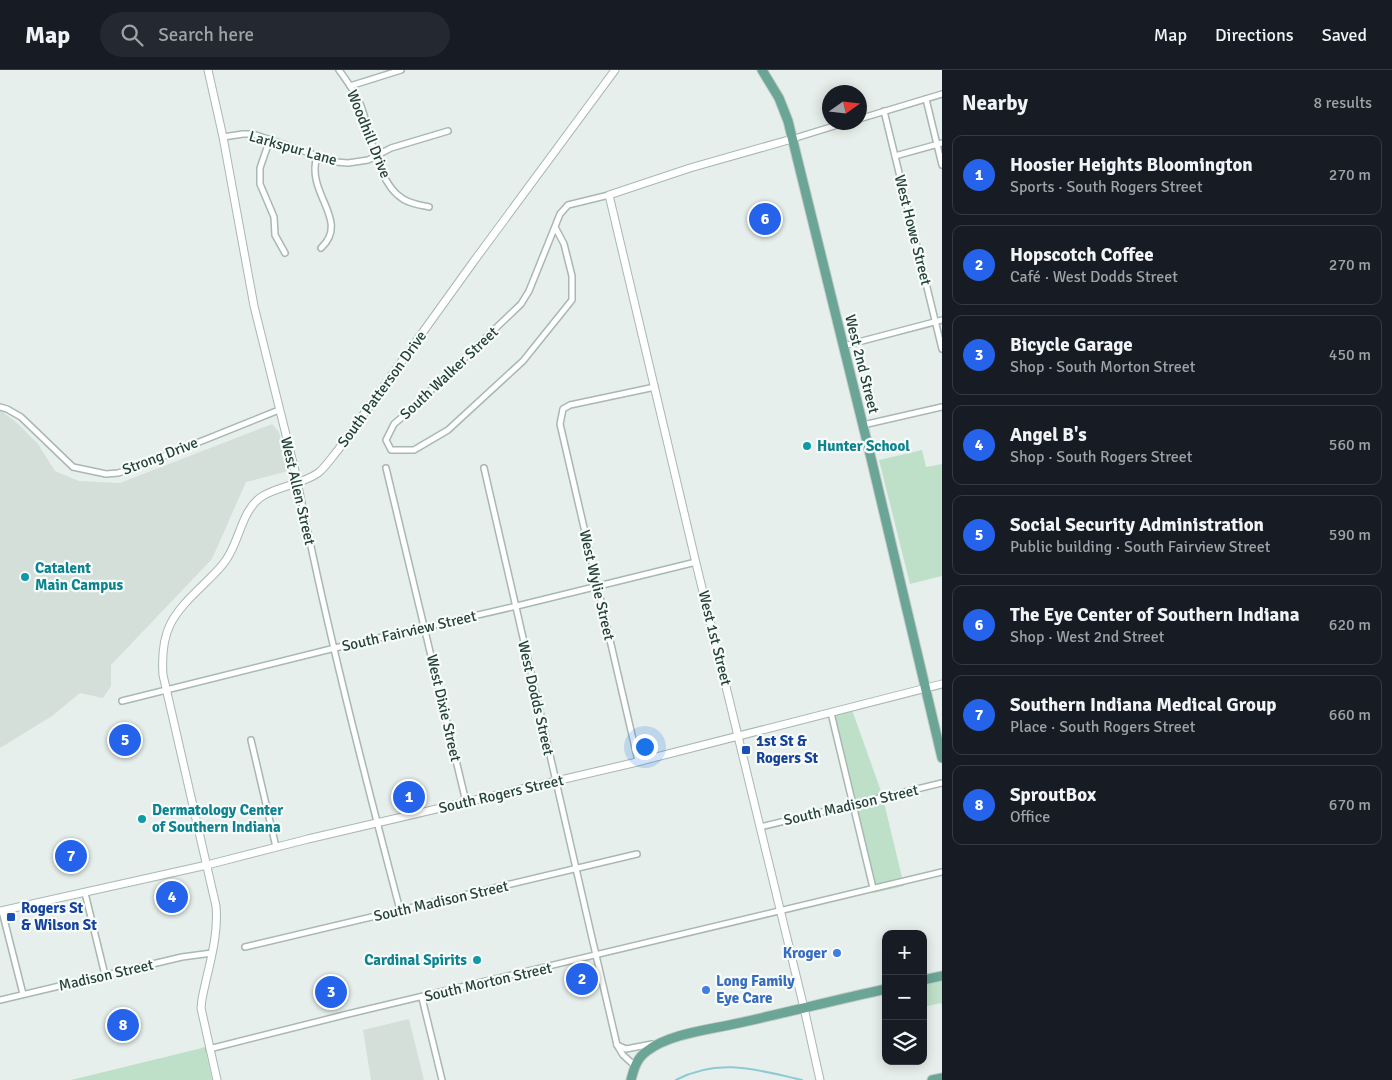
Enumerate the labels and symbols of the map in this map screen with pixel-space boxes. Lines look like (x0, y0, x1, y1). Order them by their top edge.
north arrow (822, 85, 867, 130)
street label: Woodhill Drive (343, 87, 395, 181)
street label: Larkspur Lane (247, 127, 339, 169)
street label: West Howe Street (891, 173, 935, 287)
pin: 6 (749, 200, 781, 238)
street label: West 2nd Street (841, 313, 883, 415)
street label: South Walker Street (396, 323, 502, 423)
street label: South Patterson Drive (334, 327, 430, 451)
street label: Strong Drive (120, 433, 200, 479)
street label: West Allen Street (277, 435, 319, 547)
place label: Hunter School (817, 437, 910, 455)
marker: Hunter School (801, 440, 813, 452)
street label: West Wylie Street (576, 528, 618, 642)
place label: Catalent Main Campus (35, 559, 123, 594)
marker: Catalent Main Campus (19, 571, 31, 583)
street label: West 1st Street (695, 589, 735, 687)
street label: South Fairview Street (340, 607, 478, 655)
street label: West Dodds Street (514, 639, 558, 757)
street label: West Dixie Street (423, 653, 465, 763)
pin: 5 (109, 721, 141, 759)
place label: 1st St & Rogers St (756, 732, 819, 767)
your location (632, 734, 658, 760)
marker: 1st St & Rogers St (740, 744, 752, 756)
street label: South Rogers Street (437, 771, 565, 817)
pin: 1 (393, 778, 425, 816)
street label: South Madison Street (782, 781, 920, 829)
place label: Dermatology Center of Southern Indiana (152, 801, 283, 836)
marker: Dermatology Center of Southern Indiana (136, 813, 148, 825)
pin: 7 (55, 837, 87, 875)
street label: South Madison Street (372, 877, 510, 925)
pin: 4 (156, 878, 188, 916)
place label: Rogers St & Wilson St (21, 899, 97, 934)
marker: Rogers St & Wilson St (5, 911, 17, 923)
place label: Kroger (783, 944, 827, 962)
marker: Kroger (831, 947, 843, 959)
place label: Cardinal Spirits (364, 951, 467, 969)
marker: Cardinal Spirits (471, 954, 483, 966)
street label: Madison Street (57, 955, 155, 995)
street label: South Morton Street (423, 959, 553, 1005)
pin: 2 (566, 960, 598, 998)
place label: Long Family Eye Care (716, 972, 795, 1007)
pin: 3 (315, 973, 347, 1011)
marker: Long Family Eye Care (700, 984, 712, 996)
pin: 8 (107, 1006, 139, 1044)

